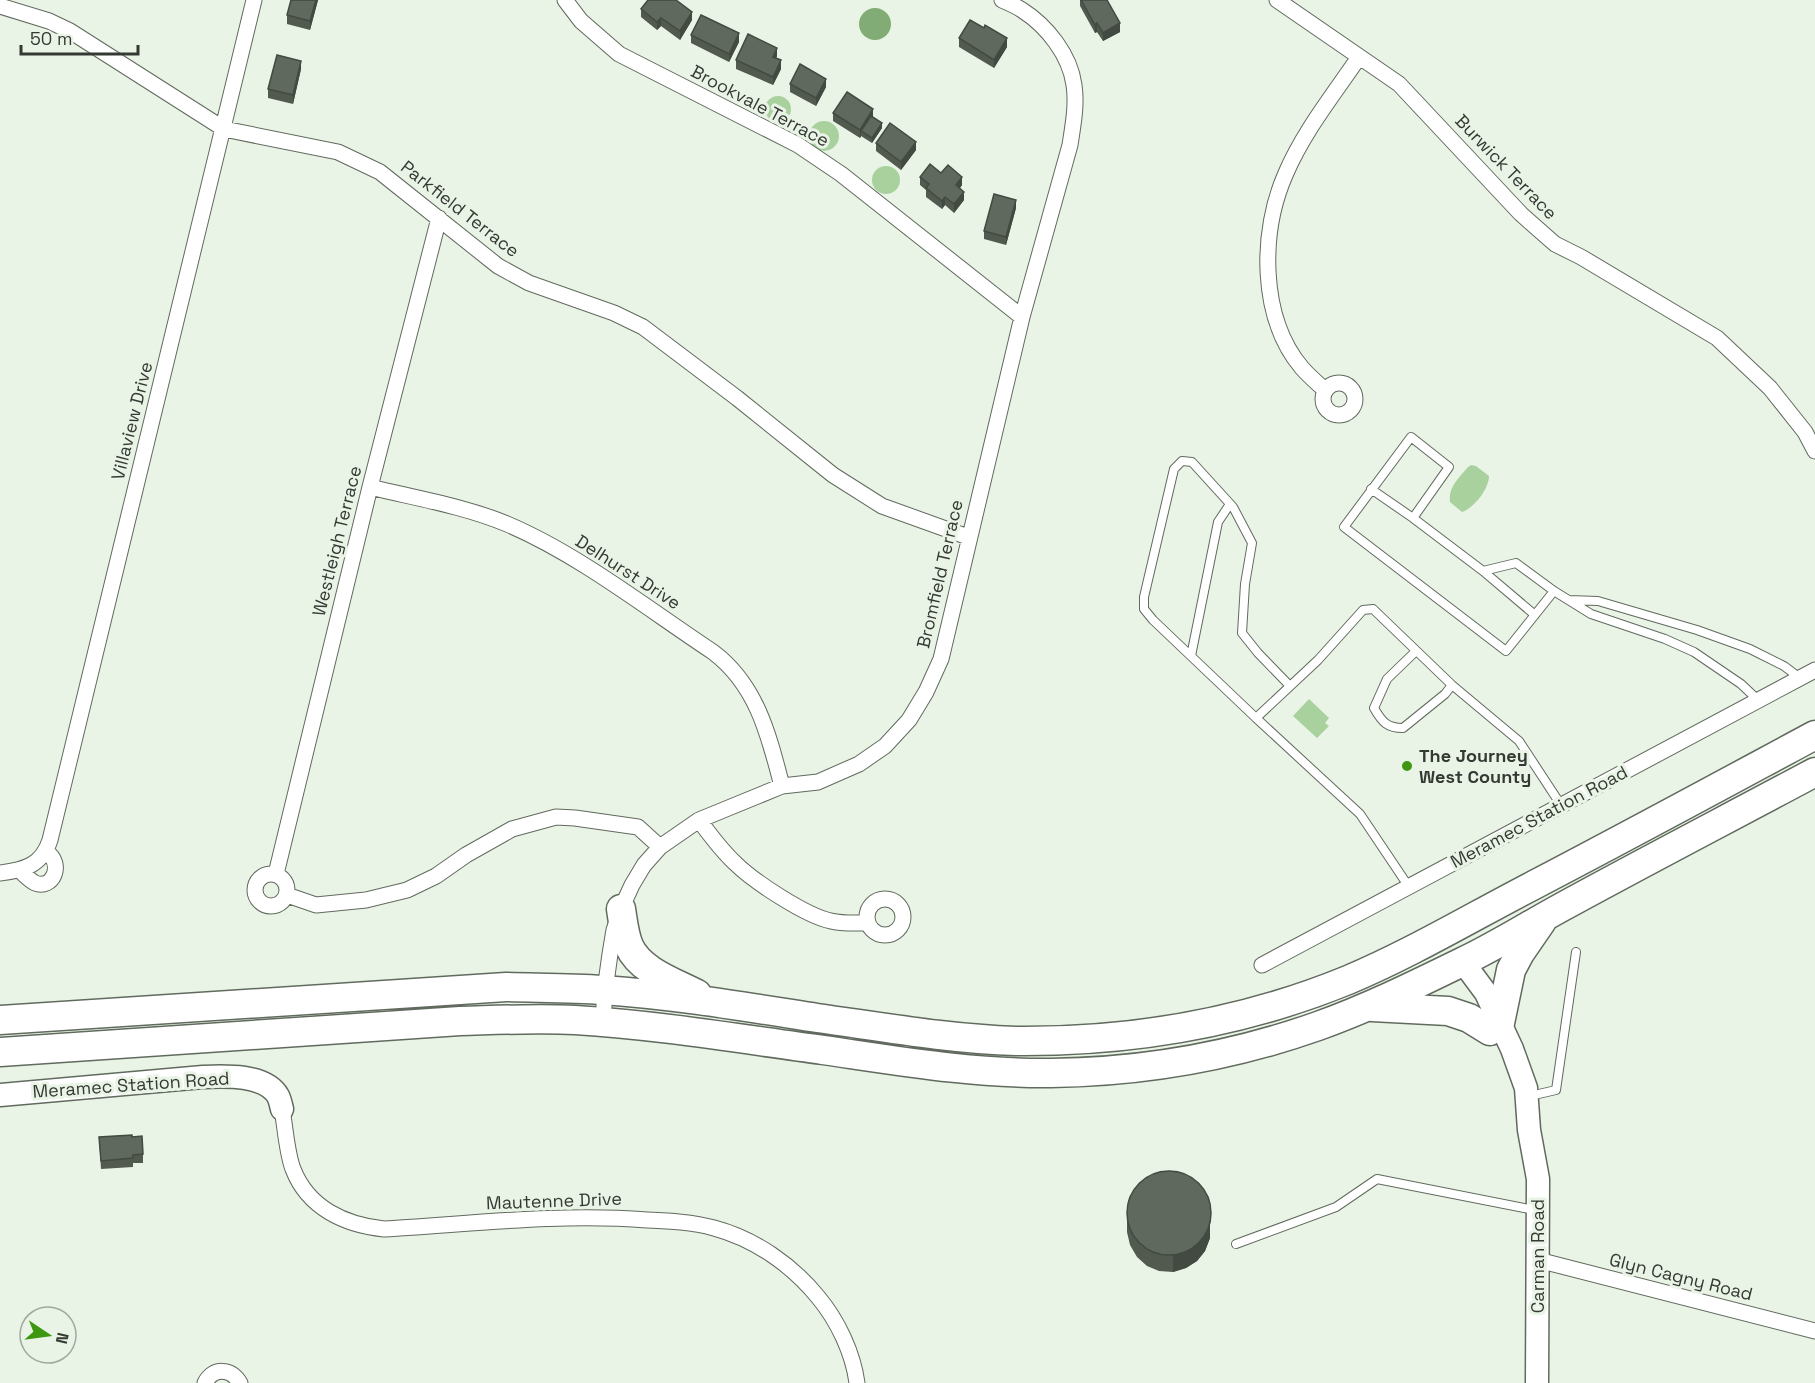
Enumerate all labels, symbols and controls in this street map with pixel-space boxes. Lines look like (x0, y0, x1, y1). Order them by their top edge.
scale bar (21, 18, 138, 56)
text: 50 m (30, 27, 72, 50)
street label: Brookvale Terrace (687, 59, 833, 152)
street label: Burwick Terrace (1450, 109, 1562, 224)
street label: Parkfield Terrace (396, 155, 524, 262)
street label: Villaview Drive (106, 359, 157, 482)
street label: Westleigh Terrace (307, 463, 366, 618)
street label: Bromfield Terrace (911, 497, 968, 650)
street label: Delhurst Drive (571, 529, 685, 614)
place label: The Journey West County (1419, 744, 1531, 788)
marker: The Journey West County (1400, 759, 1414, 773)
street label: Meramec Station Road (1446, 760, 1631, 873)
street label: Meramec Station Road (32, 1066, 230, 1103)
street label: Mautenne Drive (486, 1187, 622, 1214)
street label: Carman Road (1526, 1199, 1549, 1313)
street label: Glyn Cagny Road (1607, 1248, 1755, 1305)
north arrow (18, 1305, 78, 1365)
text: N (51, 1331, 74, 1346)

